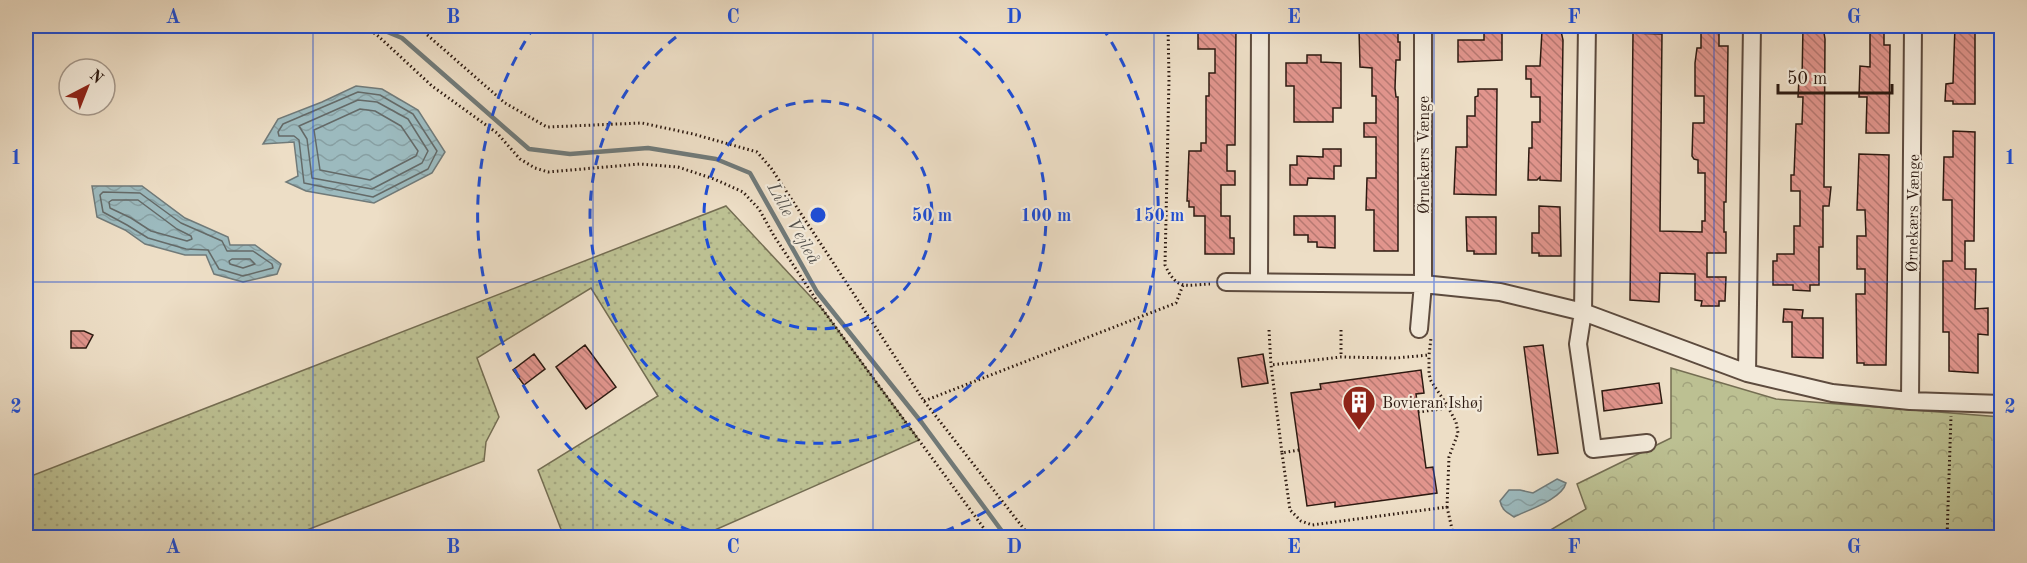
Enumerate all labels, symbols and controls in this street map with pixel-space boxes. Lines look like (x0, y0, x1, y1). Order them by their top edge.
text: A (165, 8, 181, 28)
text: B (446, 8, 460, 28)
text: C (726, 8, 740, 28)
text: D (1006, 8, 1022, 28)
text: E (1287, 8, 1301, 28)
text: F (1567, 8, 1581, 28)
text: G (1847, 8, 1861, 28)
north arrow (57, 57, 117, 117)
scale bar (1778, 57, 1892, 95)
text: N (86, 67, 106, 88)
text: 50 m (1787, 70, 1827, 88)
street label: Ørnekærs Vænge (1417, 96, 1433, 214)
text: 1 (10, 149, 22, 169)
text: 1 (2004, 149, 2016, 169)
street label: Ørnekærs Vænge (1905, 154, 1923, 272)
water label: Lille Vejleå (763, 179, 823, 268)
centre of rings (808, 205, 828, 225)
text: 50 m (912, 207, 952, 225)
text: 100 m (1021, 207, 1071, 225)
text: 150 m (1134, 207, 1184, 225)
building icon: Bovieran Ishøj (1341, 384, 1377, 431)
place label: Bovieran Ishøj (1382, 396, 1483, 412)
text: 2 (10, 398, 22, 418)
text: 2 (2004, 398, 2016, 418)
text: A (165, 538, 181, 558)
text: B (446, 538, 460, 558)
text: C (726, 538, 740, 558)
text: D (1006, 538, 1022, 558)
text: E (1287, 538, 1301, 558)
text: F (1567, 538, 1581, 558)
text: G (1847, 538, 1861, 558)

